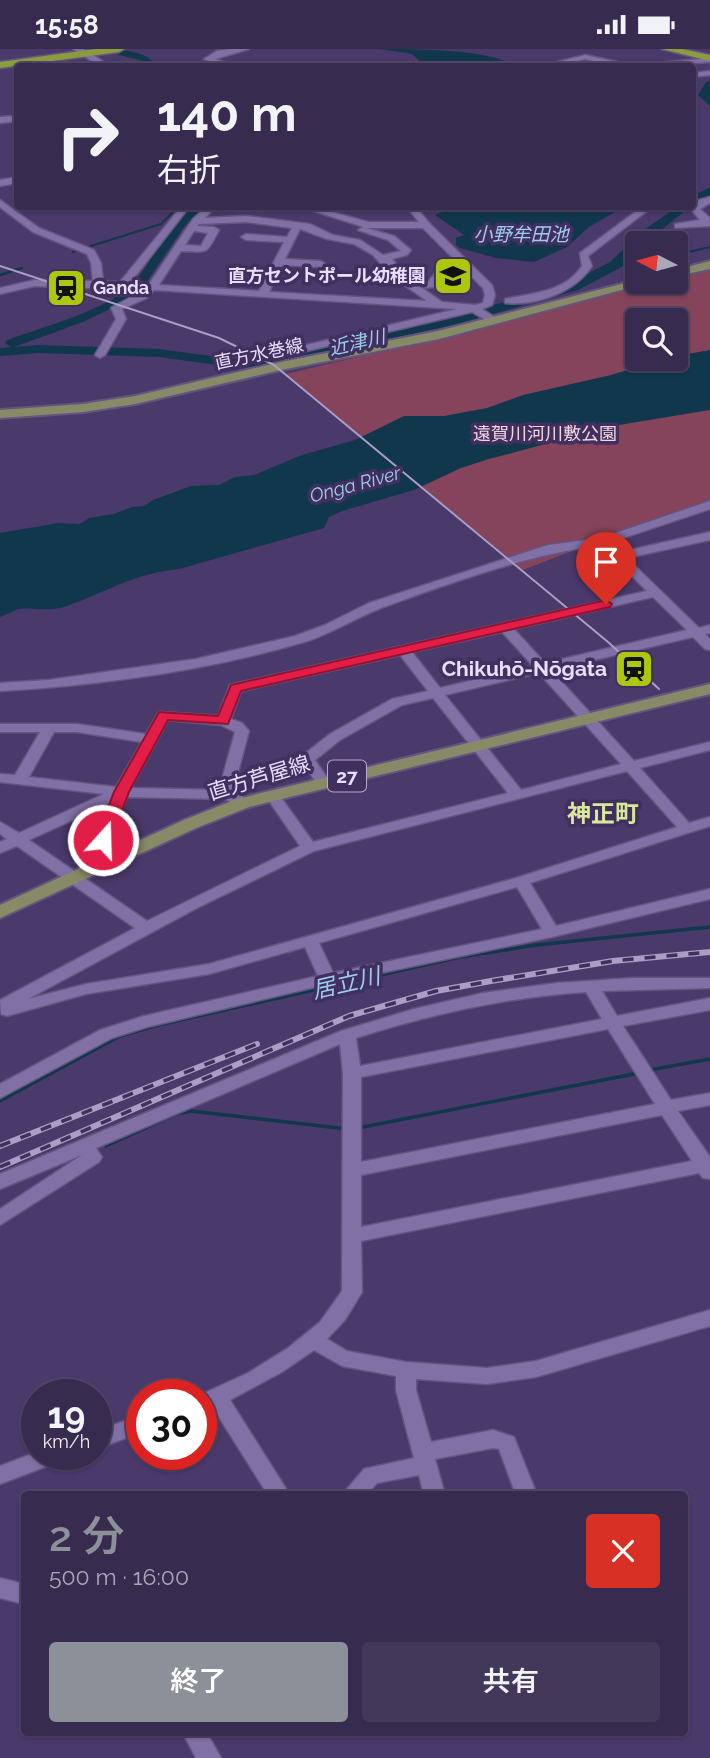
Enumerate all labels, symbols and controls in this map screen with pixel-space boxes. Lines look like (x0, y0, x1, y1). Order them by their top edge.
text: 15:58 (35, 10, 99, 40)
text: 140 m (157, 85, 297, 142)
icon: right (42, 91, 133, 182)
text: 右折 (157, 151, 221, 188)
water label: 小野牟田池 (473, 223, 570, 245)
north arrow (625, 231, 688, 294)
map controls (625, 231, 688, 371)
school or university icon: 直方セントポール幼稚園 (432, 255, 474, 297)
place label: 直方セントポール幼稚園 (228, 265, 426, 286)
station icon: Ganda (45, 267, 87, 309)
place label: Ganda (93, 277, 149, 298)
button: search (625, 308, 688, 371)
water label: 近津川 (327, 324, 389, 359)
street label: 直方水巻線 (213, 334, 305, 373)
park label: 遠賀川河川敷公園 (473, 423, 617, 444)
water label: Onga River (307, 461, 404, 507)
pin (576, 532, 636, 604)
icon: arrive (587, 543, 625, 581)
station icon: Chikuhō-Nōgata (613, 648, 655, 690)
place label: Chikuhō-Nōgata (442, 656, 607, 681)
street label: 直方芦屋線 (205, 750, 313, 805)
road number: 27 (328, 761, 366, 791)
district label: 神正町 (567, 799, 639, 828)
position arrow (66, 803, 140, 877)
water label: 居立川 (309, 961, 385, 1003)
speed limit sign: 30 (126, 1379, 217, 1470)
text: 19 (48, 1395, 85, 1436)
text: km/h (43, 1431, 90, 1452)
text: 2 分 (49, 1512, 124, 1561)
button: close (586, 1514, 660, 1588)
text: 500 m · 16:00 (49, 1563, 189, 1590)
button: 終了 (49, 1642, 348, 1722)
button: 共有 (362, 1642, 660, 1722)

